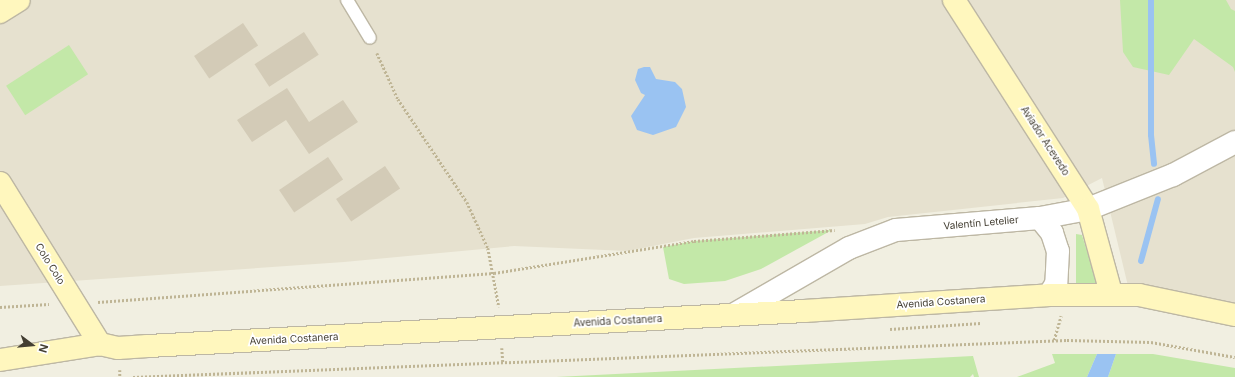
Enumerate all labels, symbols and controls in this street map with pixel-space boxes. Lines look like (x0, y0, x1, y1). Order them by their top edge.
street label: Aviador Acevedo (1018, 104, 1072, 178)
street label: Valentín Letelier (943, 214, 1019, 232)
street label: Colo Colo (33, 241, 67, 287)
street label: Avenida Costanera (896, 293, 986, 311)
street label: Avenida Costanera (573, 313, 663, 329)
north arrow (12, 325, 52, 365)
street label: Avenida Costanera (249, 331, 339, 347)
text: N (36, 342, 51, 354)

